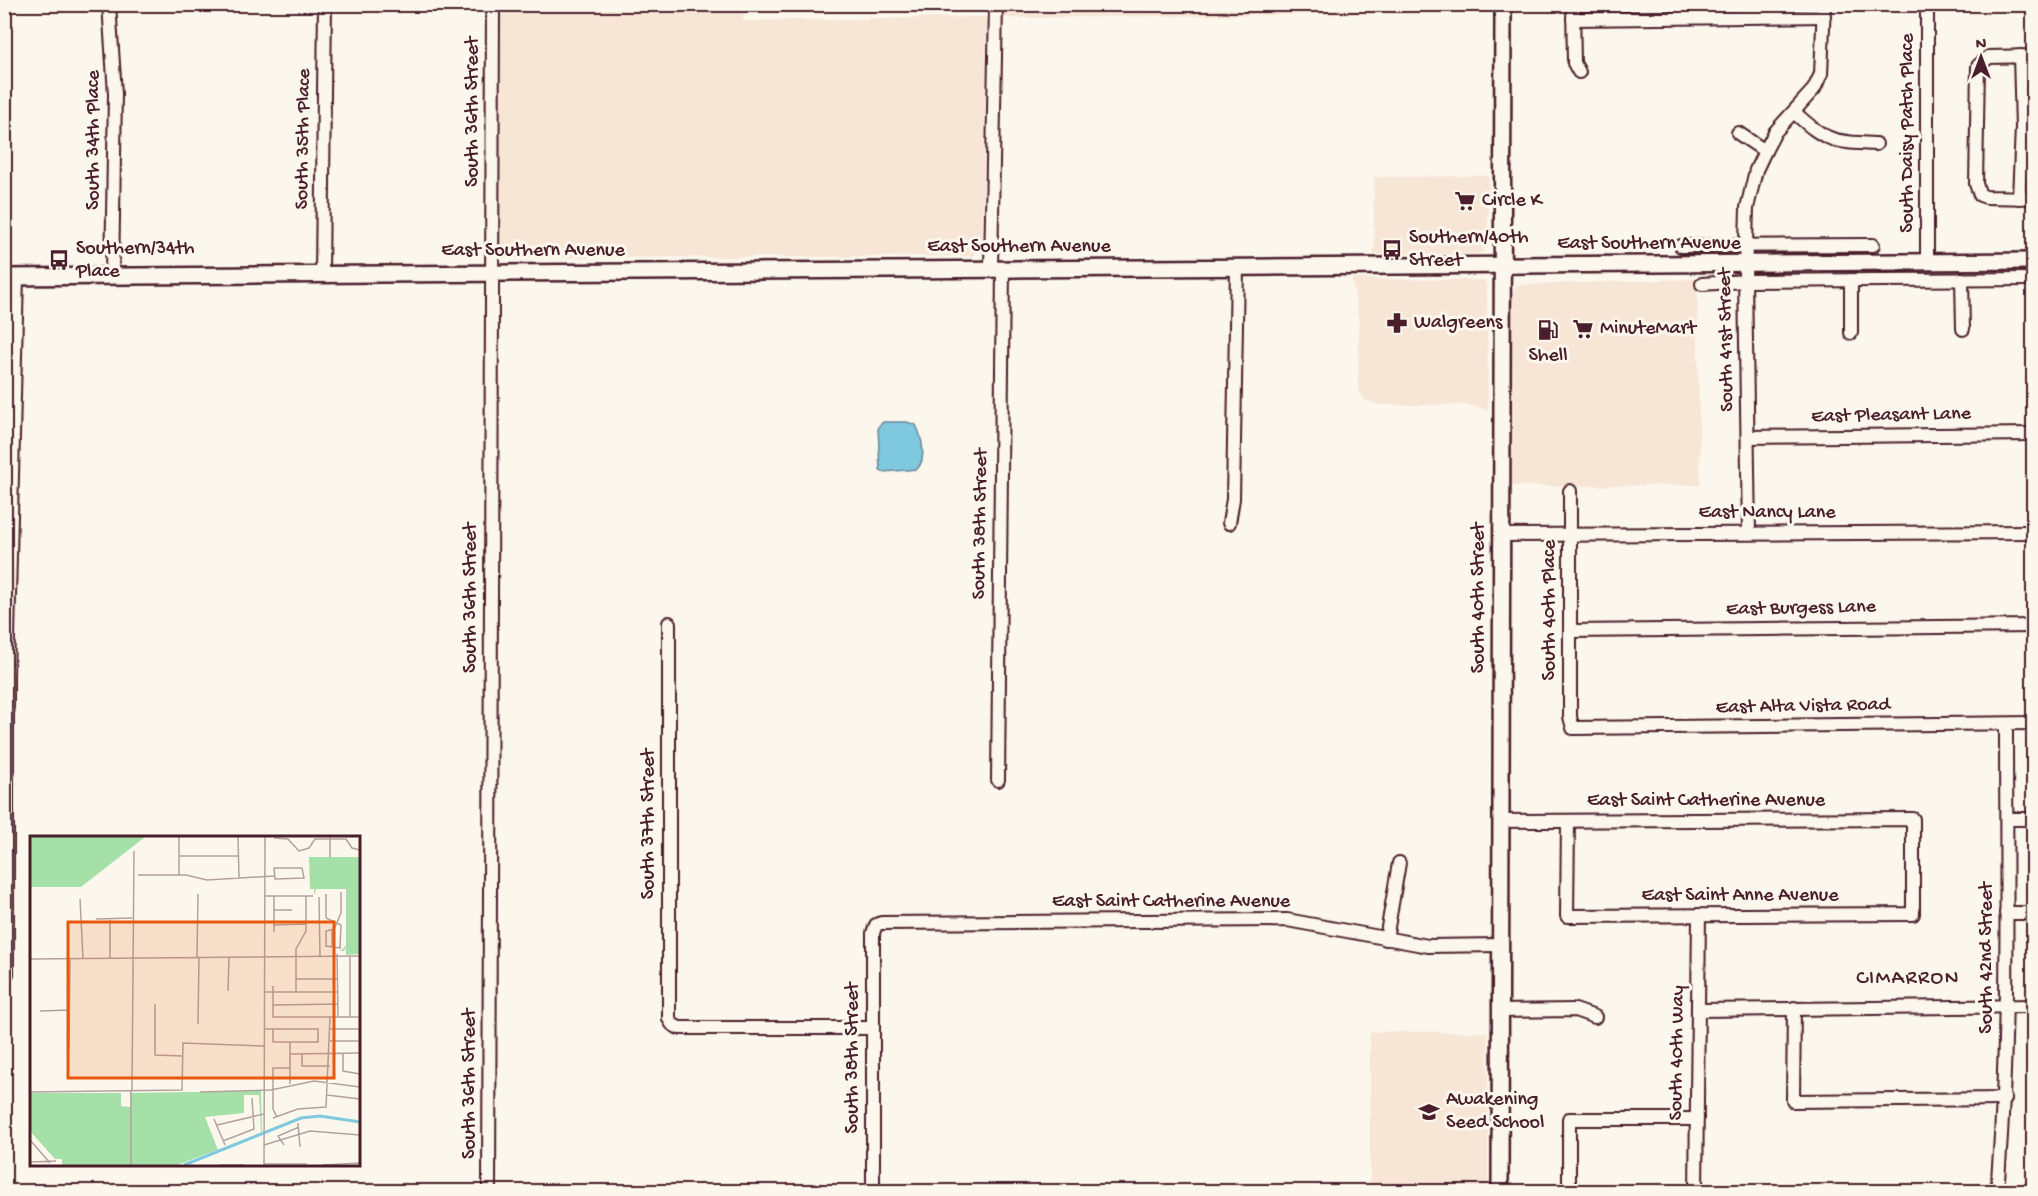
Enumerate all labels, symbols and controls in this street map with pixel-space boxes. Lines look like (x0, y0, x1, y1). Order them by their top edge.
north arrow (1951, 27, 2011, 87)
street label: South Daisy Patch Place (1897, 33, 1920, 233)
street label: South 36th Street (462, 35, 485, 187)
text: N (1976, 36, 1987, 55)
street label: South 35th Place (291, 68, 317, 210)
street label: South 34th Place (83, 69, 106, 210)
supermarket icon: Circle K (1453, 189, 1477, 213)
place label: Circle K (1482, 190, 1544, 213)
place label: Southern/40th Street (1409, 227, 1529, 273)
street label: East Southern Avenue (1557, 233, 1741, 256)
street label: East Southern Avenue (927, 236, 1111, 259)
place label: Southern/34th Place (75, 238, 195, 284)
bus stop icon: Southern/40th Street (1380, 238, 1404, 262)
street label: East Southern Avenue (441, 240, 625, 263)
bus stop icon: Southern/34th Place (47, 248, 71, 272)
street label: South 41st Street (1714, 266, 1740, 412)
pharmacy icon: Walgreens (1385, 311, 1409, 335)
place label: Walgreens (1414, 312, 1503, 335)
supermarket icon: MinuteMart (1571, 317, 1595, 341)
fuel station icon: Shell (1536, 318, 1560, 342)
place label: MinuteMart (1600, 318, 1698, 341)
place label: Shell (1528, 345, 1568, 368)
street label: East Pleasant Lane (1811, 403, 1972, 429)
street label: South 38th Street (968, 446, 994, 600)
street label: East Nancy Lane (1698, 502, 1836, 525)
street label: South 36th Street (460, 521, 483, 673)
street label: South 40th Street (1468, 521, 1491, 673)
street label: South 40th Place (1539, 539, 1562, 680)
street label: East Burgess Lane (1726, 596, 1877, 622)
street label: East Alta Vista Road (1716, 694, 1893, 720)
street label: South 37th Street (638, 747, 661, 899)
street label: East Saint Catherine Avenue (1587, 790, 1826, 813)
inset map (30, 836, 360, 1166)
street label: South 42nd Street (1976, 881, 1999, 1034)
street label: East Saint Anne Avenue (1642, 885, 1839, 908)
street label: East Saint Catherine Avenue (1052, 891, 1291, 914)
district label: CIMARRON (1856, 967, 1960, 992)
street label: South 38th Street (842, 981, 865, 1134)
street label: South 40th Way (1665, 985, 1691, 1121)
street label: South 36th Street (459, 1007, 482, 1159)
place label: Awakening Seed School (1446, 1089, 1544, 1135)
school or university icon: Awakening Seed School (1417, 1100, 1441, 1124)

